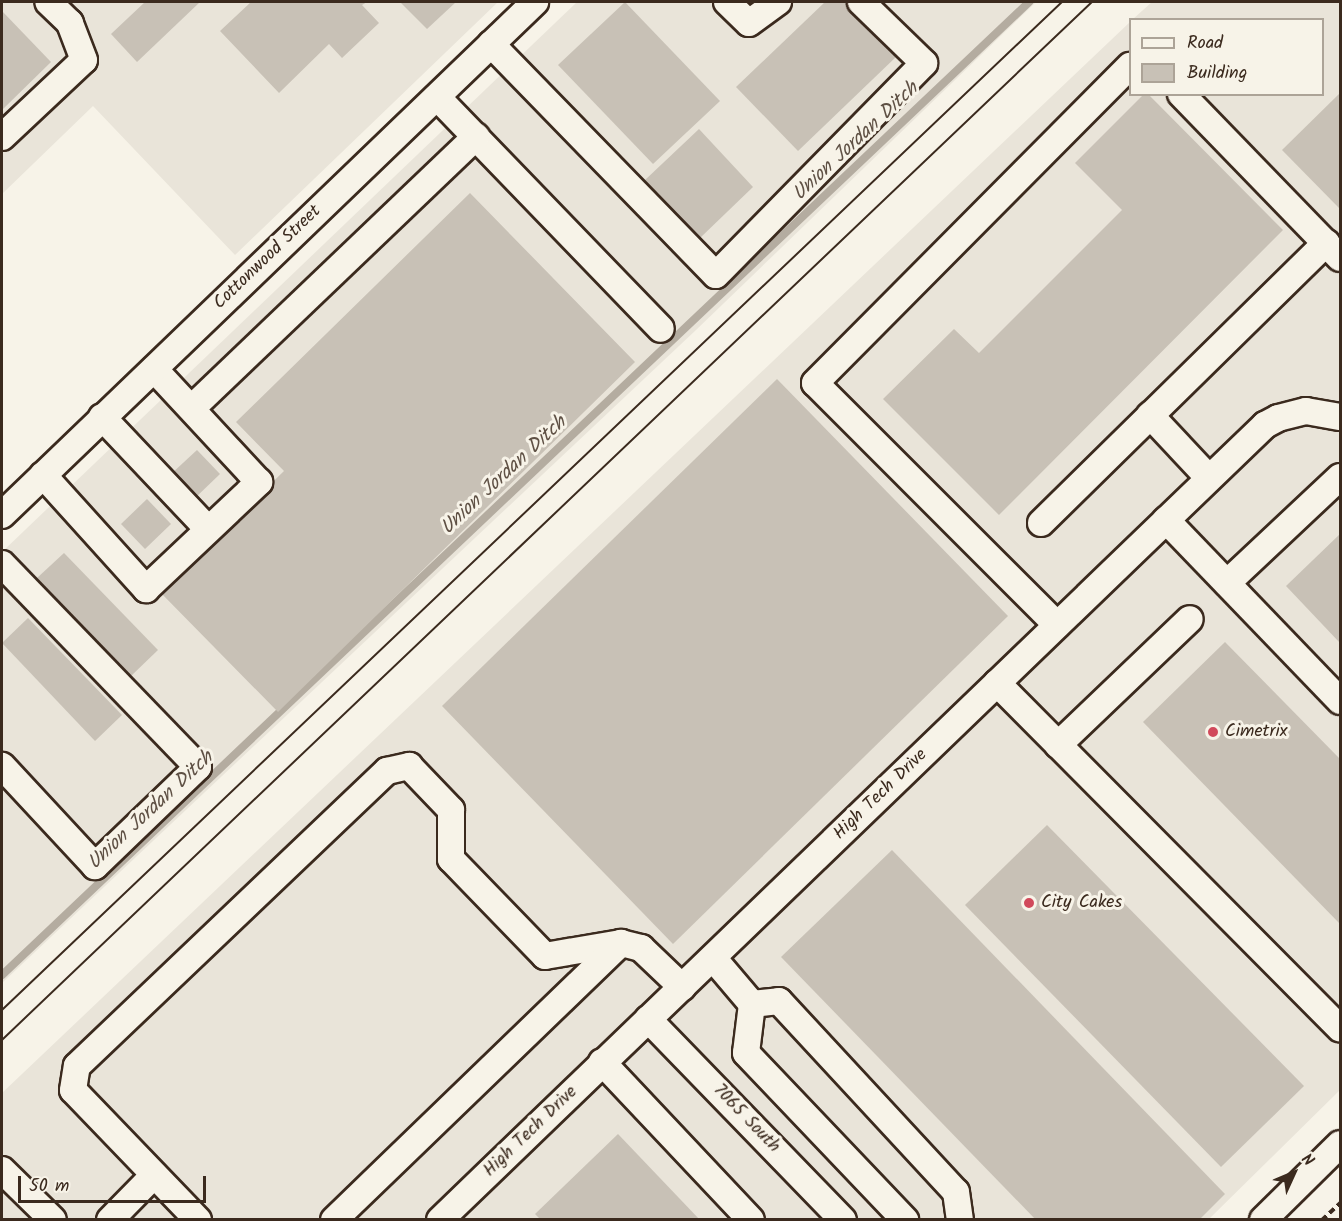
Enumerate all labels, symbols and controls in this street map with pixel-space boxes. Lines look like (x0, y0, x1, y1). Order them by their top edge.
legend (1129, 18, 1324, 96)
text: Road (1187, 29, 1223, 58)
text: Building (1187, 59, 1247, 88)
water label: Union Jordan Ditch (788, 78, 924, 206)
street label: Cottonwood Street (210, 201, 326, 315)
water label: Union Jordan Ditch (436, 412, 572, 540)
place label: Cimetrix (1225, 721, 1287, 743)
marker: Cimetrix (1206, 725, 1220, 739)
street label: High Tech Drive (830, 745, 932, 845)
water label: Union Jordan Ditch (83, 747, 219, 875)
place label: City Cakes (1041, 892, 1122, 914)
marker: City Cakes (1022, 896, 1036, 910)
street label: 7065 South (708, 1080, 784, 1158)
street label: High Tech Drive (480, 1082, 582, 1182)
north arrow (1264, 1143, 1324, 1203)
text: N (1295, 1148, 1320, 1172)
scale bar (21, 1164, 208, 1202)
text: 50 m (29, 1172, 69, 1201)

